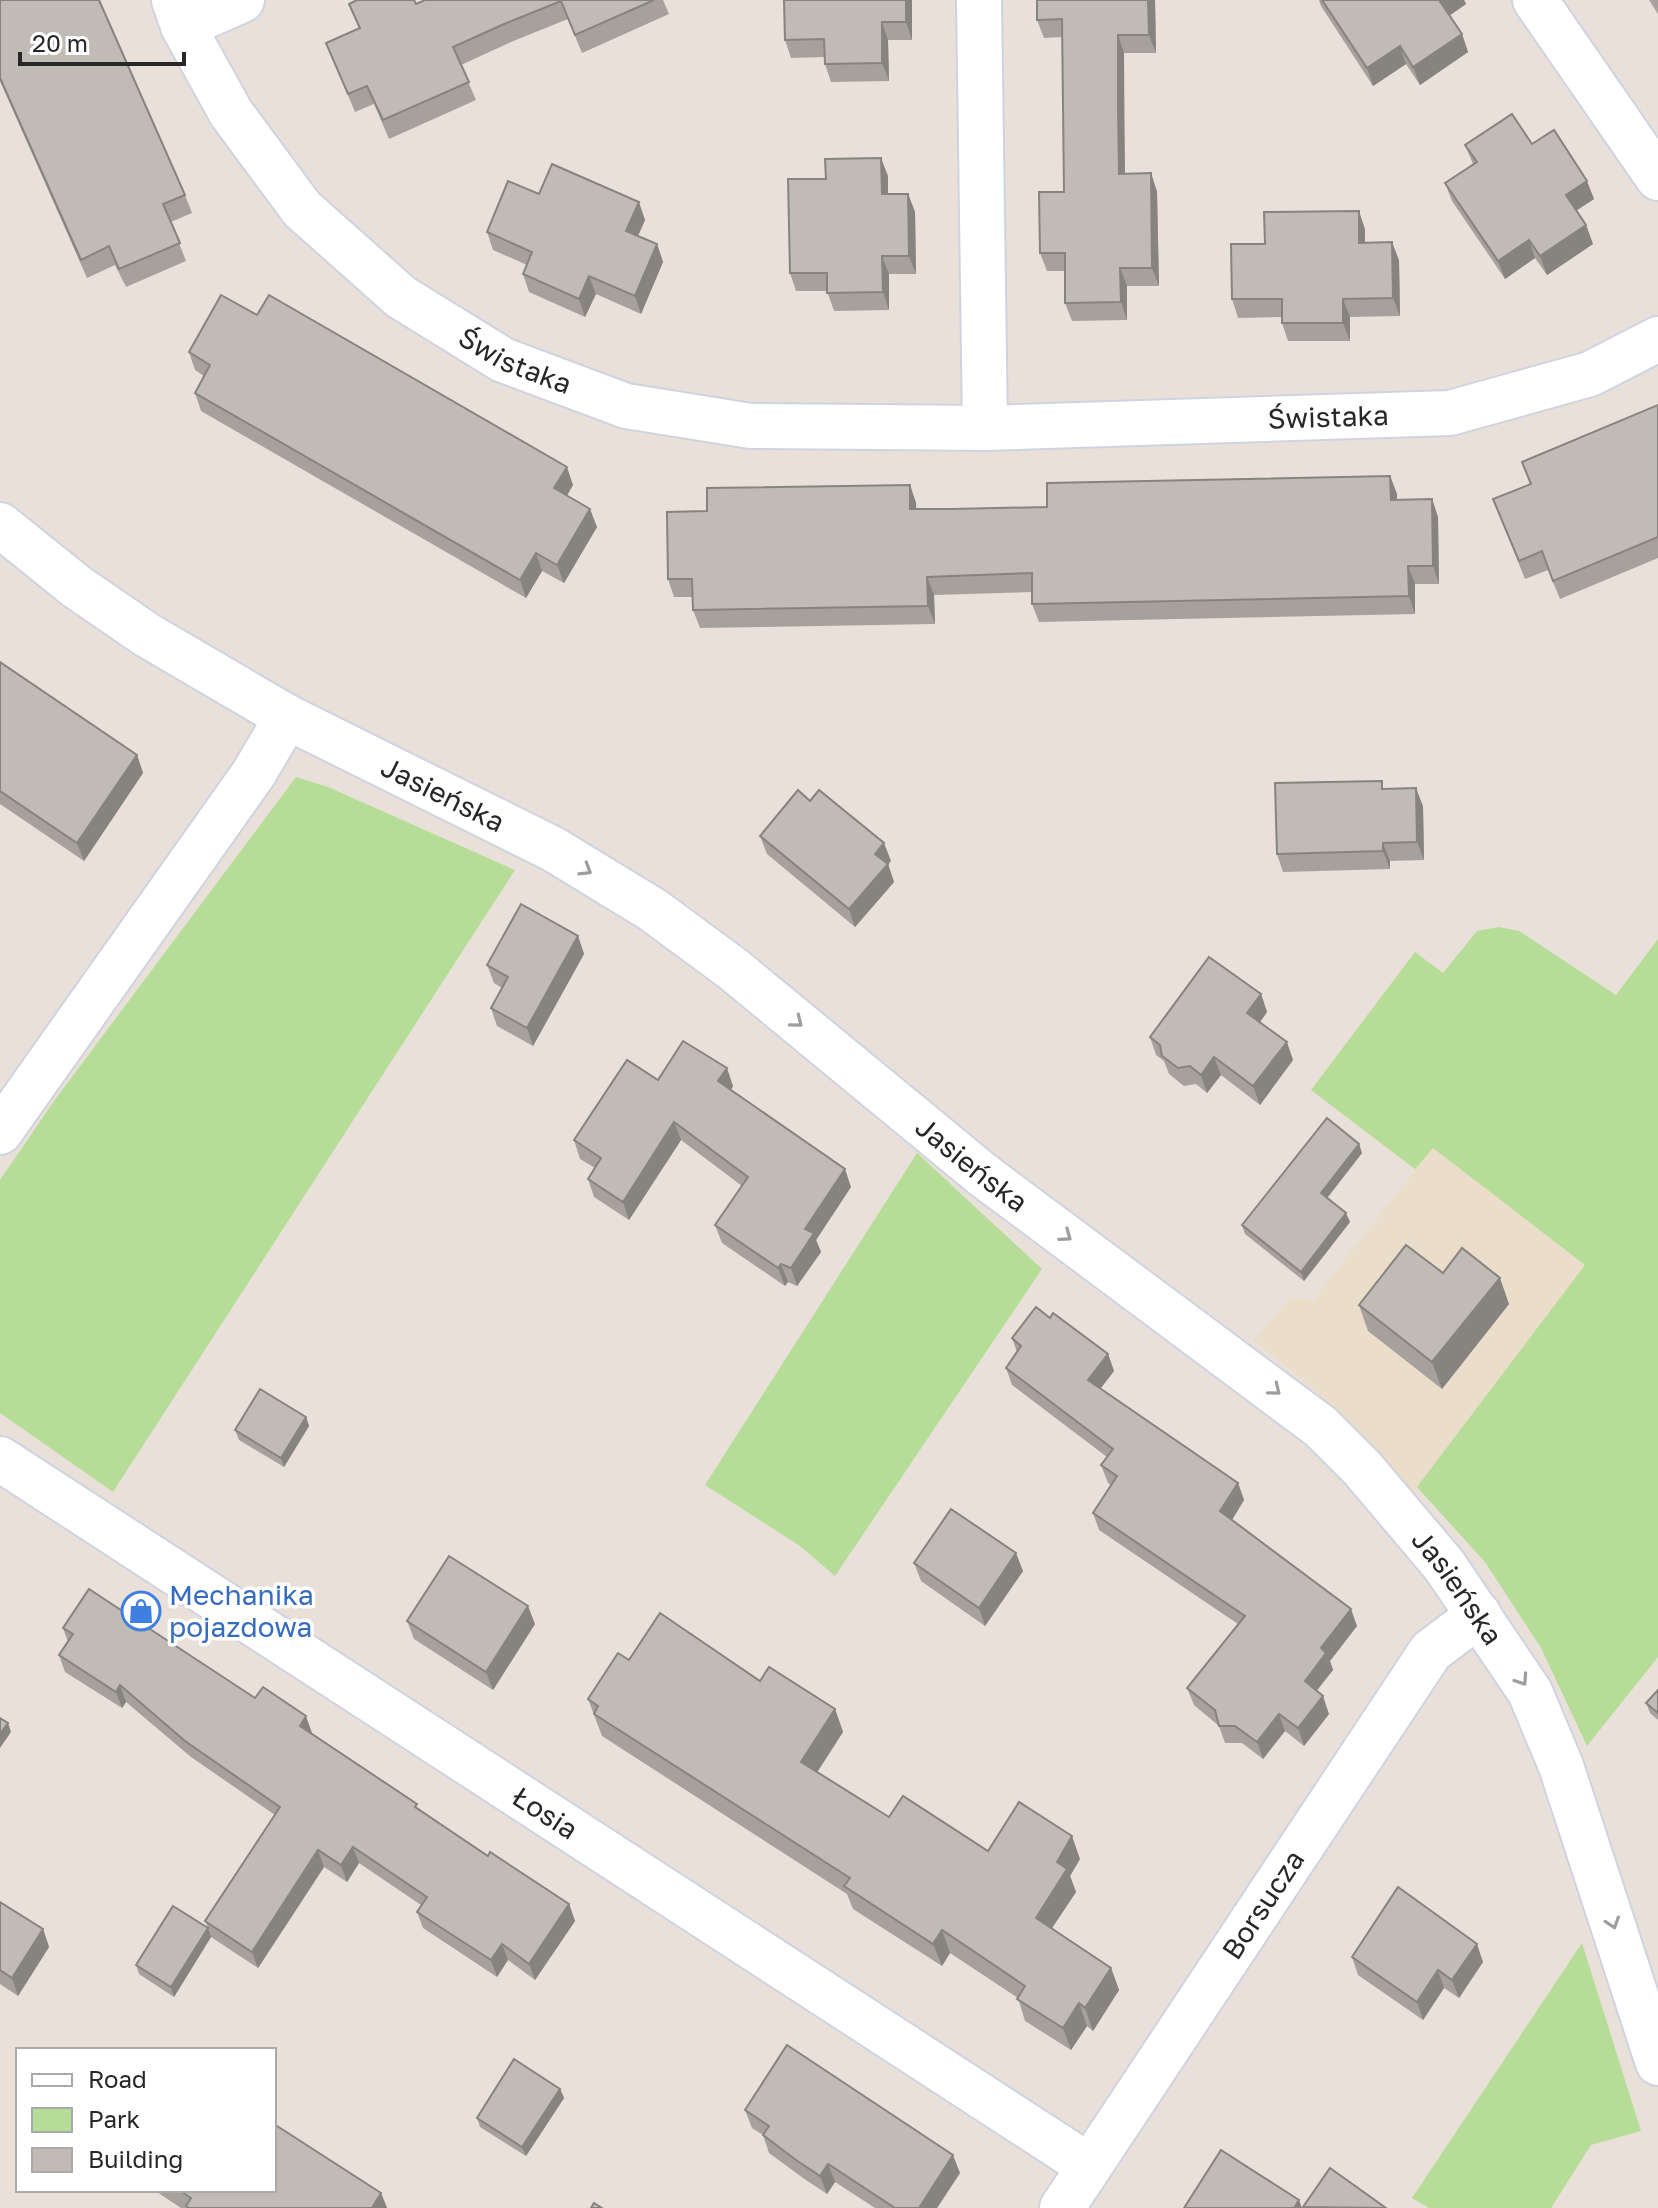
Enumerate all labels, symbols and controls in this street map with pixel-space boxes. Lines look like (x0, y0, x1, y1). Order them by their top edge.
scale bar (20, 16, 184, 66)
text: 20 m (32, 28, 88, 57)
street label: Świstaka (453, 320, 576, 400)
street label: Świstaka (1267, 398, 1389, 435)
street label: Jasieńska (376, 749, 510, 838)
one-way arrow (577, 860, 592, 876)
one-way arrow (788, 1012, 803, 1026)
street label: Jasieńska (909, 1110, 1034, 1218)
one-way arrow (1057, 1226, 1072, 1240)
one-way arrow (1266, 1380, 1280, 1395)
street label: Jasieńska (1405, 1523, 1510, 1651)
place label: Mechanika pojazdowa (169, 1578, 314, 1643)
shop icon: Mechanika pojazdowa (120, 1590, 162, 1632)
one-way arrow (1512, 1671, 1527, 1685)
street label: Łosia (507, 1779, 584, 1846)
street label: Borsucza (1215, 1844, 1311, 1965)
one-way arrow (1604, 1915, 1620, 1929)
legend (16, 2048, 276, 2192)
text: Road (88, 2064, 147, 2093)
text: Park (88, 2104, 140, 2133)
text: Building (88, 2144, 183, 2173)

